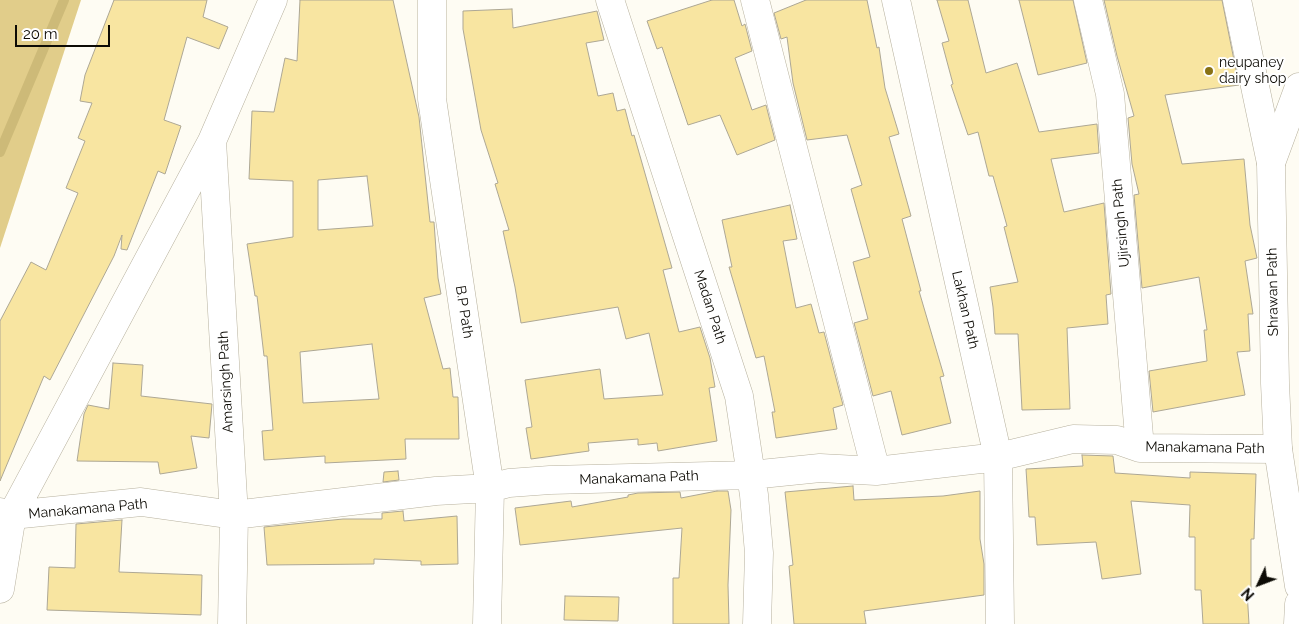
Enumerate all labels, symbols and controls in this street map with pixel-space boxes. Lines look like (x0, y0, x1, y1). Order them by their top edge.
scale bar (18, 15, 112, 47)
text: 20 m (23, 25, 58, 43)
place label: neupaney dairy shop (1219, 55, 1286, 88)
marker: neupaney dairy shop (1203, 65, 1215, 77)
street label: Ujirsingh Path (1109, 178, 1133, 268)
street label: Shrawan Path (1264, 248, 1282, 336)
street label: Madan Path (690, 268, 730, 346)
street label: Lakhan Path (948, 269, 982, 351)
street label: B.P Path (452, 284, 476, 340)
street label: Amarsingh Path (215, 330, 237, 434)
street label: Manakamana Path (1145, 439, 1265, 457)
street label: Manakamana Path (579, 468, 699, 488)
street label: Manakamana Path (28, 495, 148, 523)
north arrow (1234, 559, 1284, 609)
text: N (1239, 585, 1258, 604)

